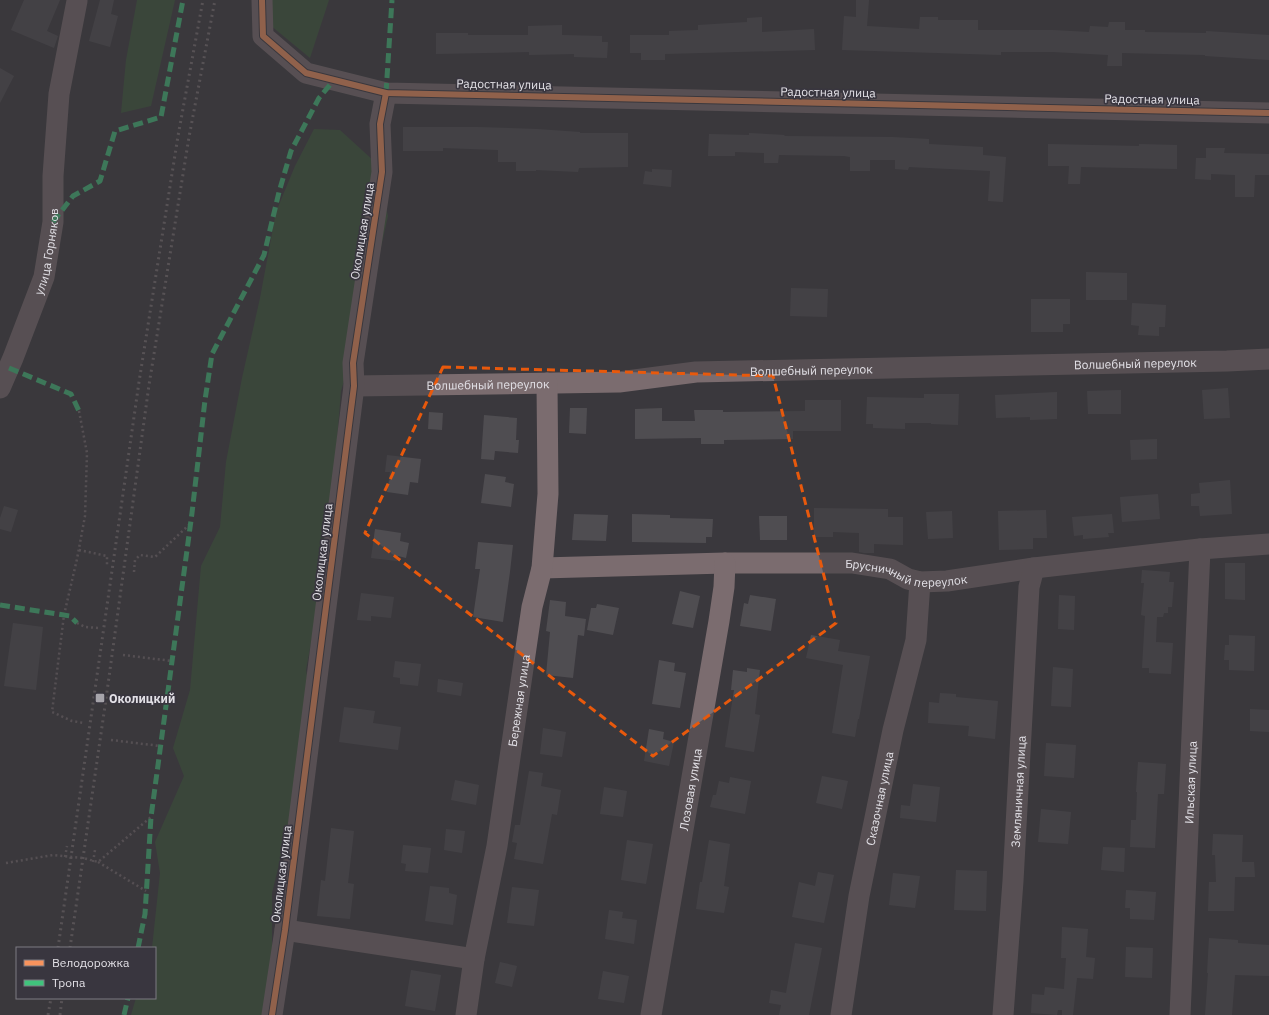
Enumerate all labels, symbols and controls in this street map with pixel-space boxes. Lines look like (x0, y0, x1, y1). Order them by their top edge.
street label: Радостная улица (456, 76, 552, 92)
street label: Радостная улица (780, 84, 876, 100)
street label: Радостная улица (1104, 91, 1200, 107)
street label: Околицкая улица (347, 181, 377, 281)
street label: улица Горняков (30, 208, 61, 297)
street label: Волшебный переулок (1074, 354, 1197, 372)
street label: Волшебный переулок (750, 361, 873, 378)
street label: Волшебный переулок (426, 376, 550, 392)
street label: Околицкая улица (309, 502, 335, 602)
street label: Брусничный переулок (845, 556, 969, 590)
street label: Бережная улица (504, 653, 533, 747)
place label: Околицкий (109, 691, 175, 706)
marker: Околицкий (94, 692, 106, 704)
street label: Земляничная улица (1007, 735, 1028, 848)
street label: Ильская улица (1181, 740, 1199, 824)
street label: Лозовая улица (675, 746, 705, 832)
street label: Сказочная улица (862, 749, 896, 847)
street label: Околицкая улица (268, 824, 294, 924)
legend (16, 947, 156, 999)
text: Велодорожка (52, 955, 130, 970)
text: Тропа (52, 975, 86, 990)

